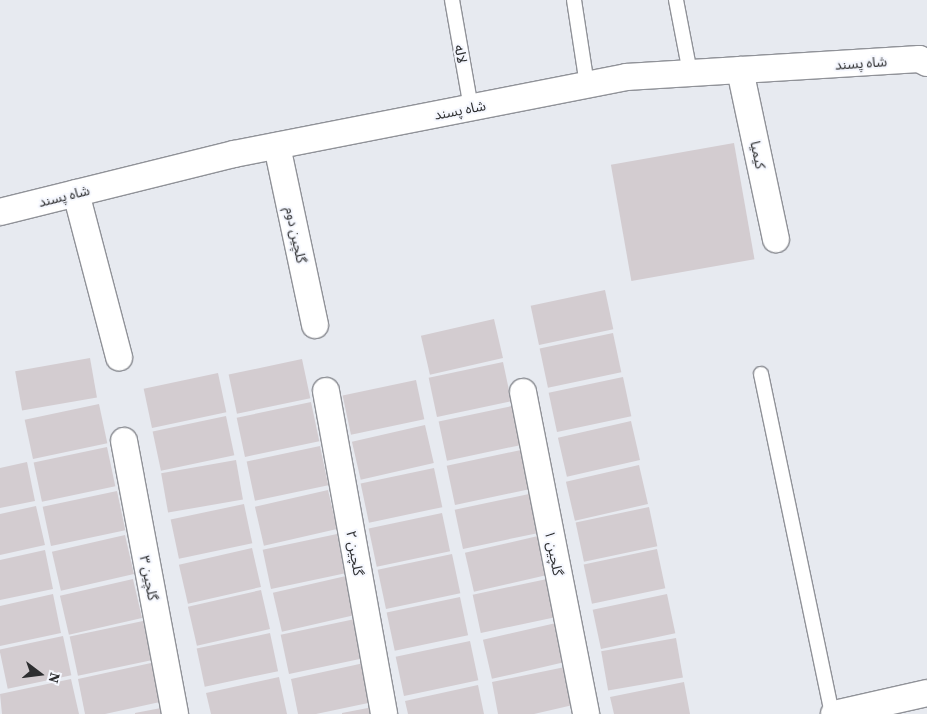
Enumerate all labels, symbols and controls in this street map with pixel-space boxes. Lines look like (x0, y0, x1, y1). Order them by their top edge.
street label: لاله (451, 43, 471, 65)
street label: شاه پسند (834, 53, 888, 73)
street label: شاه پسند (433, 97, 487, 123)
street label: کیمیا (747, 139, 769, 171)
street label: شاه پسند (37, 182, 91, 210)
street label: گلچین دوم (282, 205, 310, 265)
street label: گلچین ۲ (343, 529, 367, 577)
street label: گلچین ۱ (541, 529, 567, 577)
street label: گلچین ۳ (136, 554, 162, 602)
north arrow (15, 649, 65, 699)
text: N (44, 670, 65, 685)

